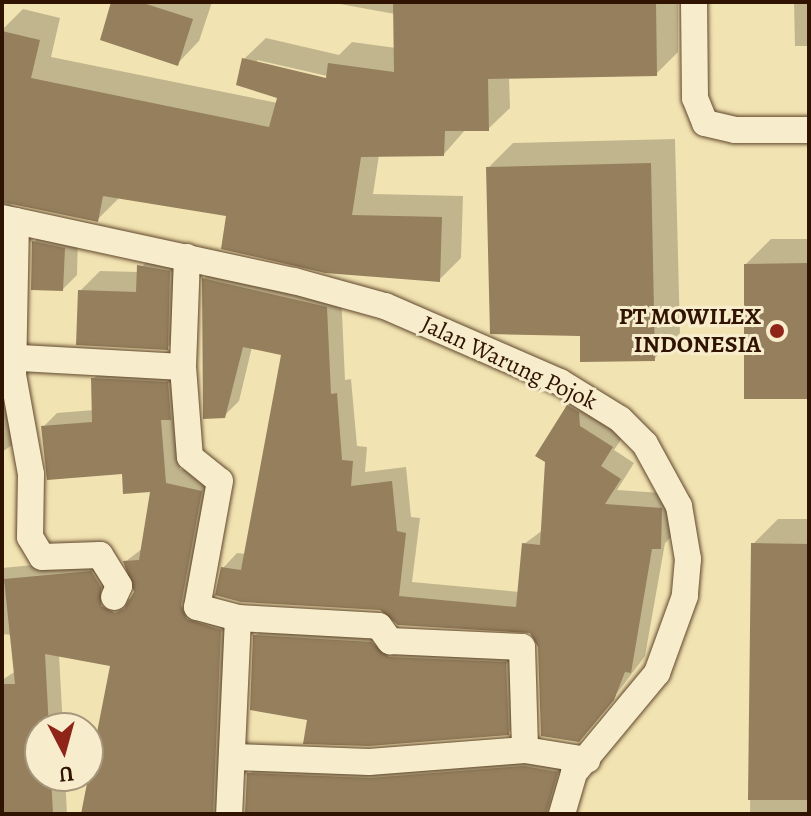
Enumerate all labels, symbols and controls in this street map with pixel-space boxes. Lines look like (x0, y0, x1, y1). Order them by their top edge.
place label: PT MOWILEX INDONESIA (619, 303, 761, 359)
street label: Jalan Warung Pojok (416, 310, 602, 416)
marker: PT MOWILEX INDONESIA (768, 322, 786, 340)
north arrow (24, 712, 104, 792)
text: U (58, 758, 75, 790)

